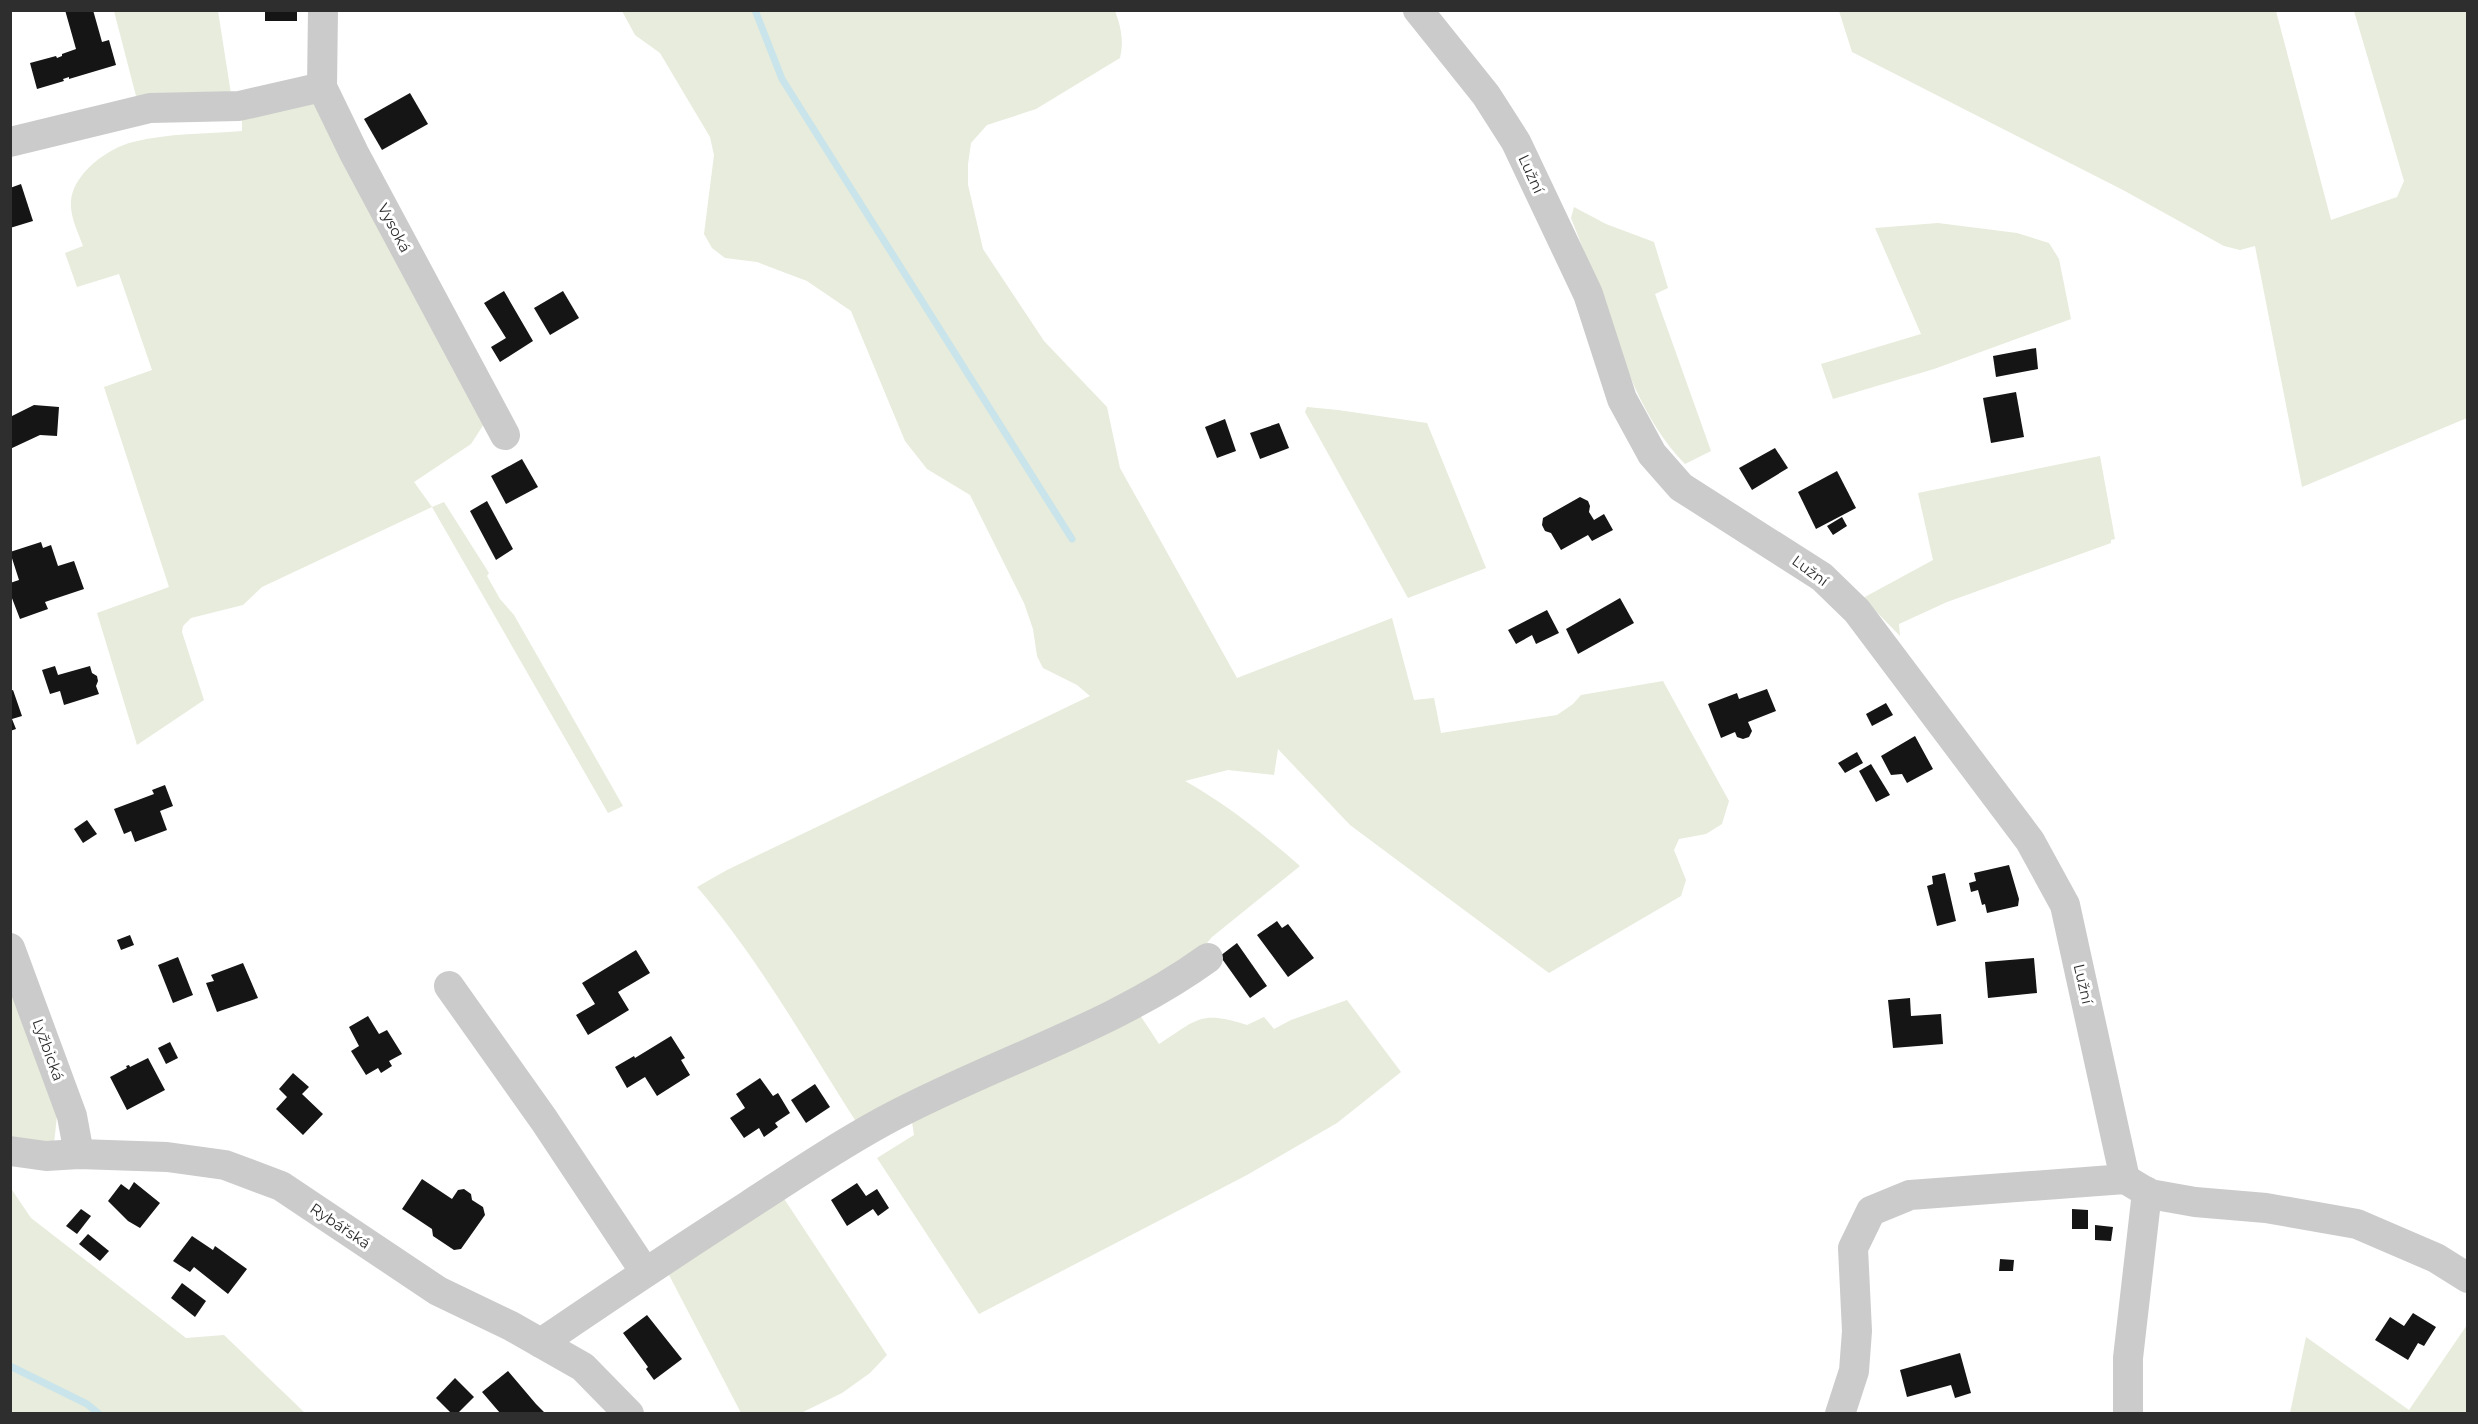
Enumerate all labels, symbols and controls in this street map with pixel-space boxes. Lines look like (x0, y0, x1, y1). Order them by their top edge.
street label: Lužní (1514, 151, 1549, 197)
street label: Vysoká (374, 200, 415, 256)
street label: Lužní (1788, 551, 1833, 591)
street label: Lužní (2070, 962, 2098, 1007)
street label: Lyžbická (28, 1016, 68, 1083)
street label: Rybářská (306, 1198, 374, 1253)

